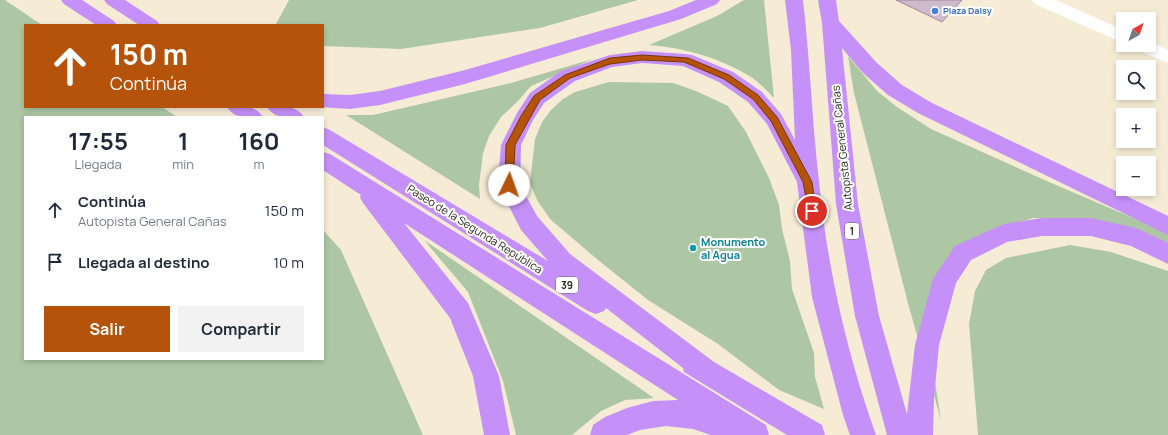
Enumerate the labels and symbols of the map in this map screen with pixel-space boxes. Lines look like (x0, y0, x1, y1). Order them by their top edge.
place label: Plaza Daisy (943, 4, 992, 17)
marker: Plaza Daisy (930, 6, 940, 16)
north arrow (1116, 12, 1156, 52)
street label: Autopista General Cañas (827, 85, 856, 211)
position arrow (488, 164, 530, 206)
street label: Paseo de la Segunda República (405, 181, 546, 277)
pin (795, 194, 829, 228)
road number: 1 (845, 223, 859, 239)
place label: Monumento al Agua (701, 234, 766, 262)
marker: Monumento al Agua (688, 243, 698, 253)
road number: 39 (556, 277, 578, 293)

